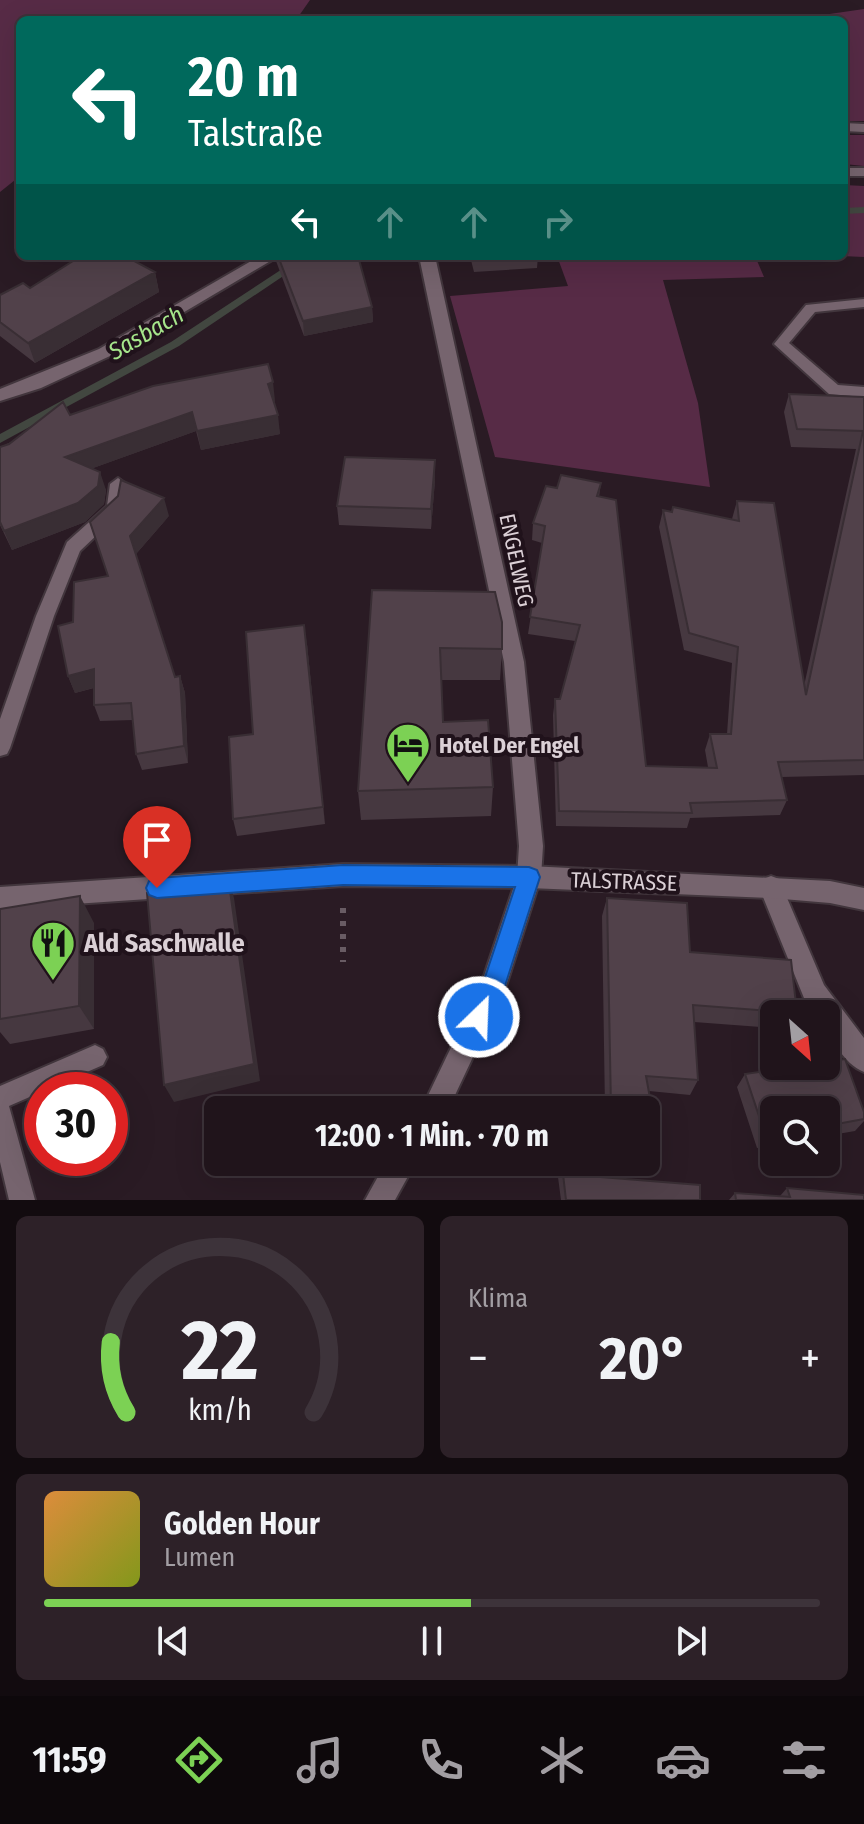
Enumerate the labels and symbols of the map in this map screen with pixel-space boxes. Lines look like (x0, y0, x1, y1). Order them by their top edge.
water label: Sasbach (103, 300, 189, 366)
street label: ENGELWEG (493, 511, 540, 609)
hotel icon: Hotel Der Engel (384, 721, 432, 784)
place label: Hotel Der Engel (439, 732, 580, 759)
pin (123, 806, 191, 888)
street label: TALSTRASSE (570, 866, 677, 897)
restaurant icon: Ald Saschwalle (29, 919, 77, 982)
place label: Ald Saschwalle (83, 928, 245, 959)
position arrow (437, 975, 521, 1059)
north arrow (760, 1000, 840, 1080)
speed limit sign: 30 (24, 1072, 128, 1176)

